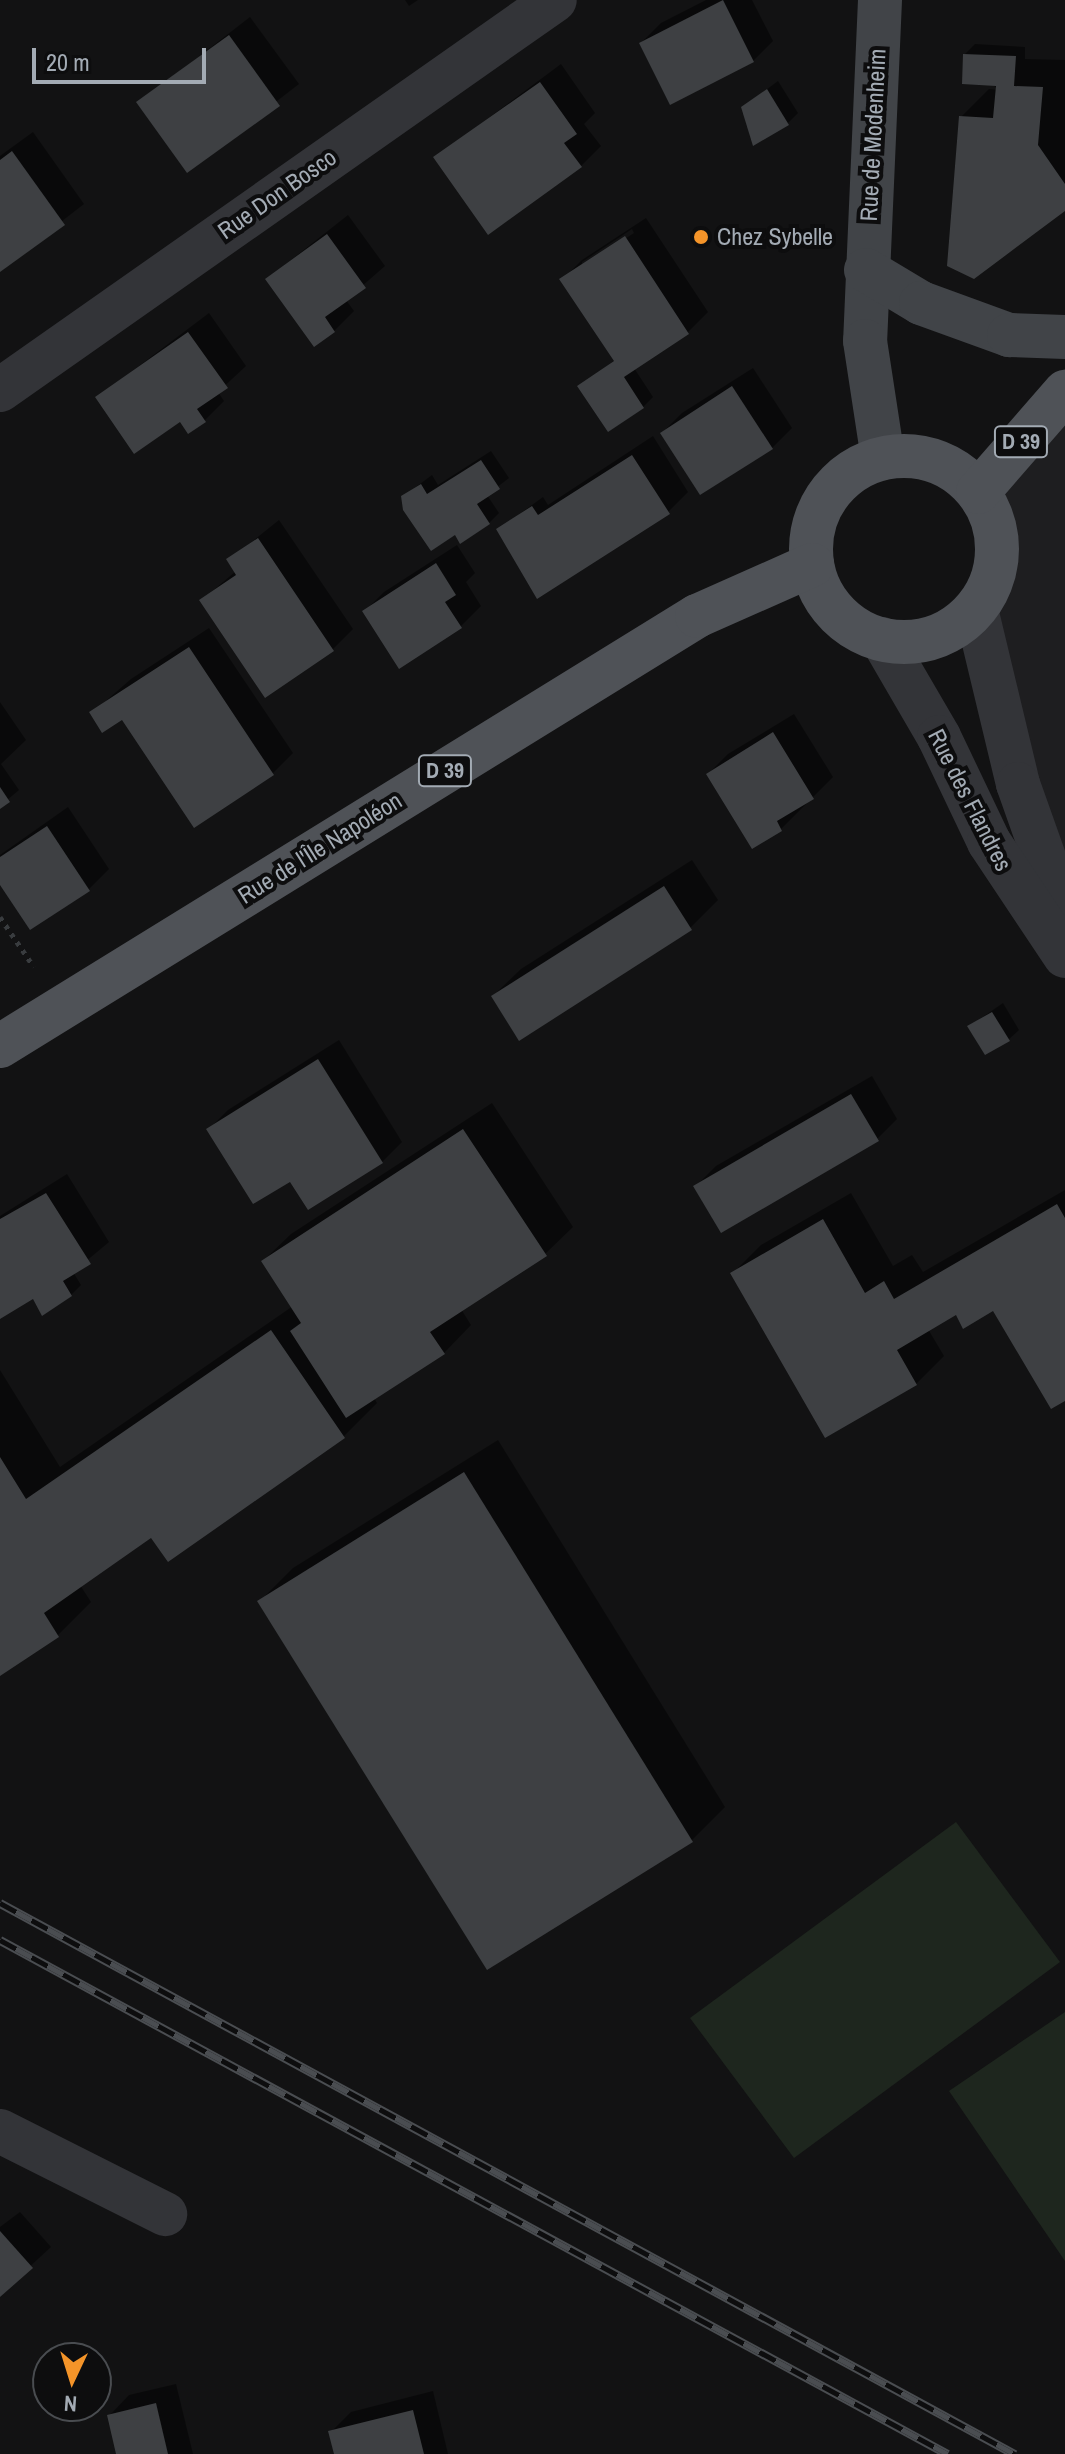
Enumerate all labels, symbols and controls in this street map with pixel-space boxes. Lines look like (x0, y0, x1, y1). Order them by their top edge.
scale bar (36, 32, 210, 82)
text: 20 m (46, 46, 90, 78)
street label: Rue de Modenheim (854, 48, 892, 222)
street label: Rue Don Bosco (212, 143, 342, 245)
place label: Chez Sybelle (717, 223, 833, 251)
marker: Chez Sybelle (692, 228, 710, 246)
road number: D 39 (993, 424, 1049, 460)
street label: Rue des Flandres (922, 724, 1018, 876)
road number: D 39 (417, 753, 473, 789)
street label: Rue de l'Île Napoléon (233, 786, 407, 910)
north arrow (32, 2342, 112, 2422)
text: N (63, 2389, 78, 2419)

